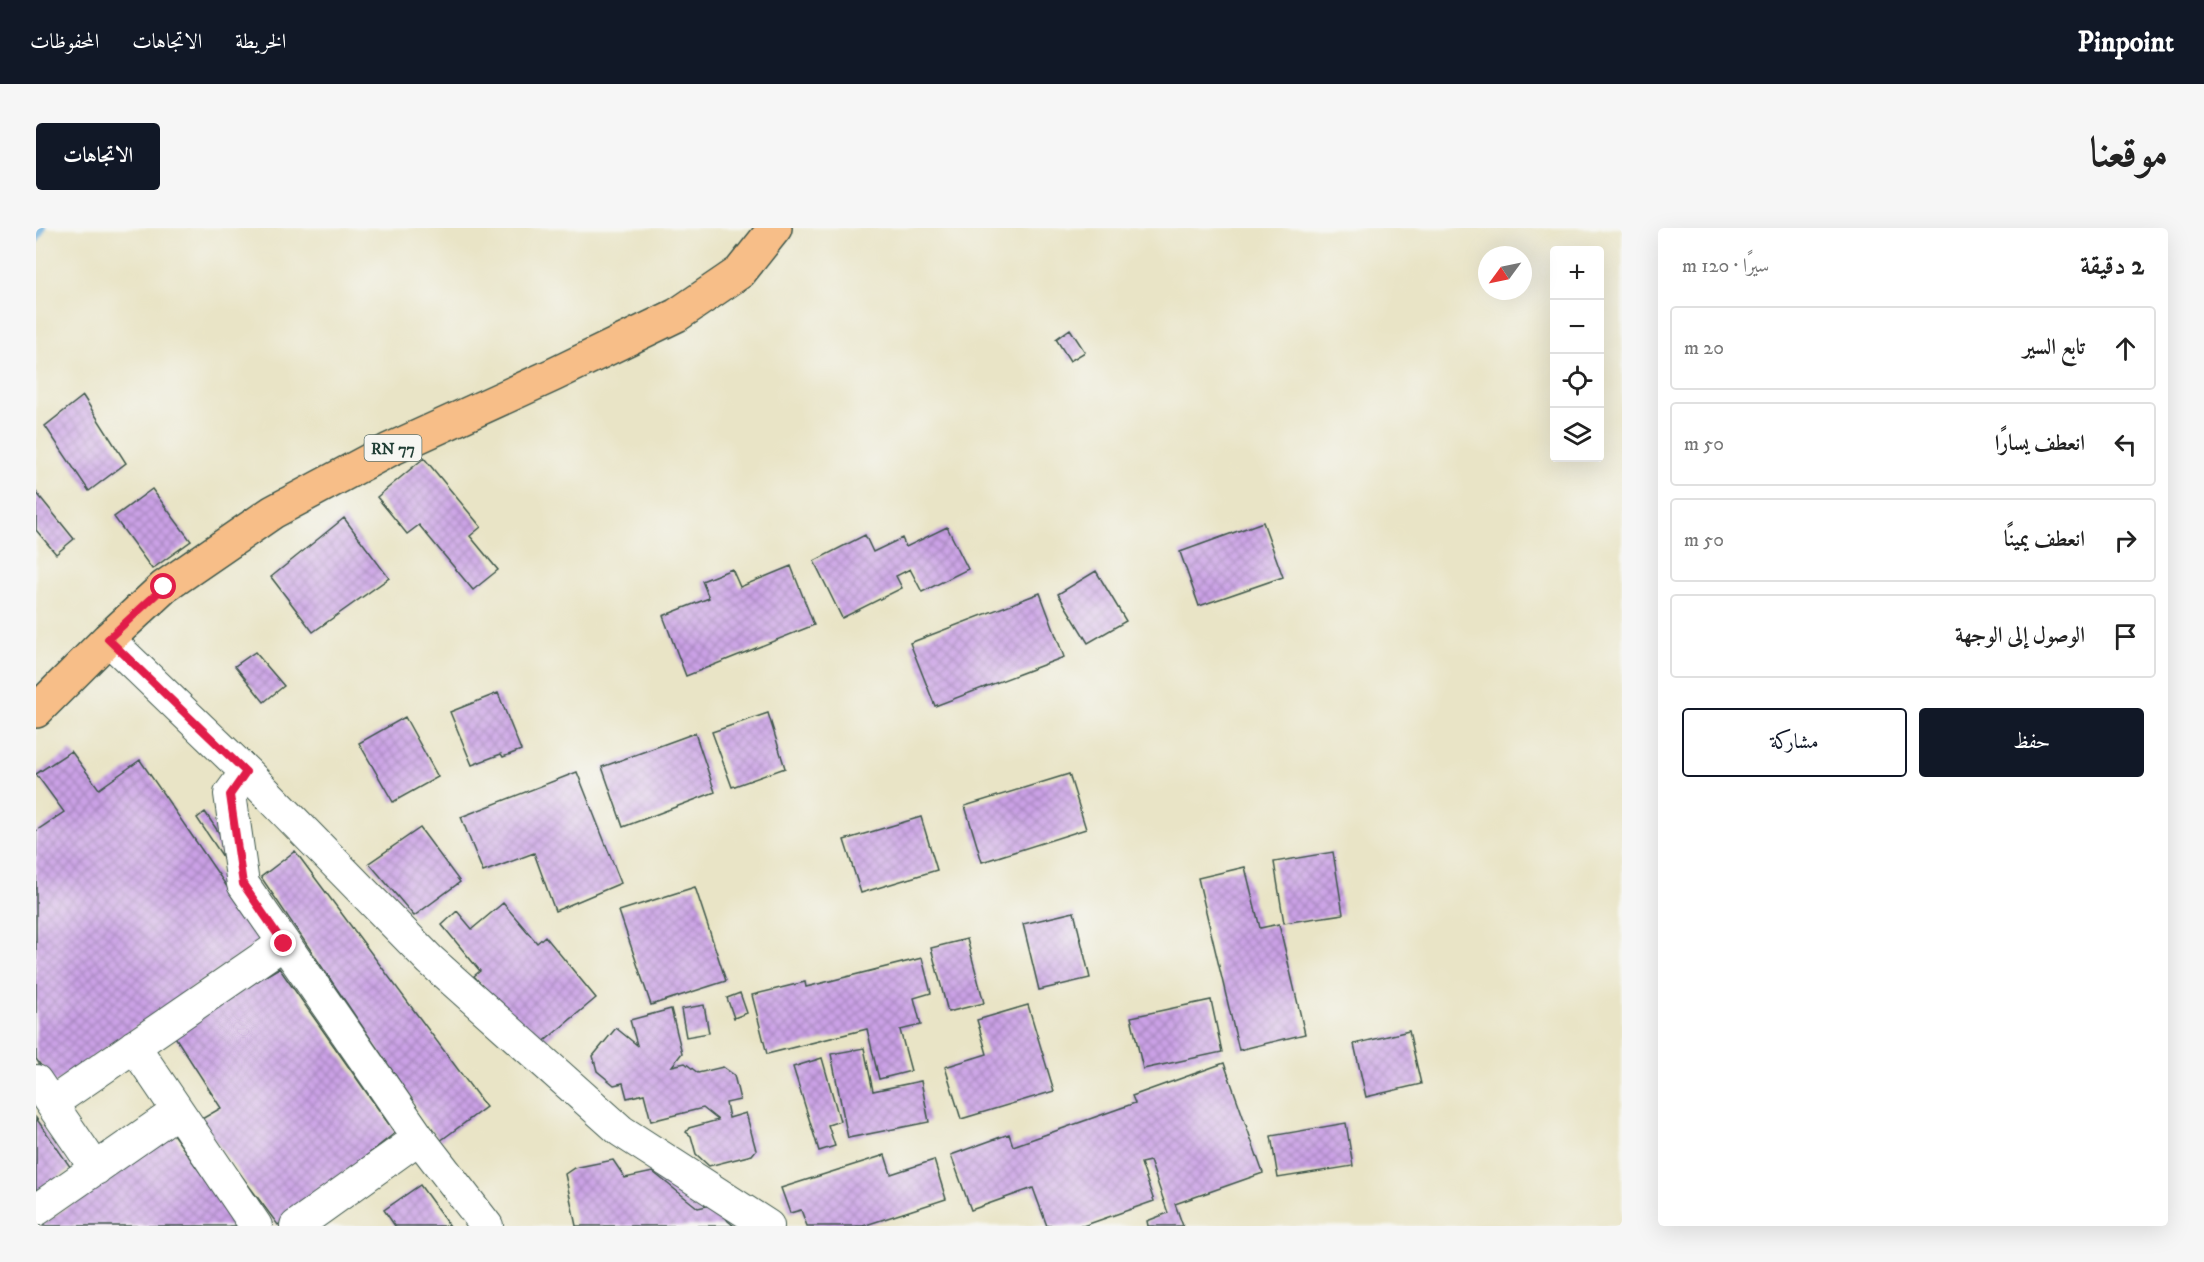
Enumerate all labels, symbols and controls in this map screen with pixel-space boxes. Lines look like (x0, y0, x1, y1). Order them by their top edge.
text: Pinpoint (2078, 25, 2174, 60)
text: المحفوظات (30, 29, 99, 55)
text: الاتجاهات (132, 29, 202, 55)
text: الخريطة (235, 29, 286, 55)
button: الاتجاهات (36, 123, 160, 190)
text: موقعنا (2090, 128, 2168, 180)
north arrow (1478, 246, 1532, 300)
map controls (1550, 246, 1604, 462)
button: + (1550, 246, 1604, 300)
text: 2 دقيقة (2080, 250, 2144, 283)
text: سيرًا · 120 m (1682, 254, 1769, 279)
button: − (1550, 300, 1604, 354)
icon: ahead (2109, 332, 2142, 365)
text: تابع السير (2023, 334, 2085, 361)
text: 20 m (1684, 336, 1724, 361)
button: locate (1550, 354, 1604, 408)
button: layers (1550, 408, 1604, 462)
icon: left (2109, 428, 2142, 461)
text: انعطف يسارًا (1995, 430, 2085, 457)
text: 50 m (1684, 432, 1724, 457)
road number: RN 77 (364, 435, 422, 461)
icon: right (2109, 524, 2142, 557)
text: انعطف يمينًا (2004, 526, 2085, 553)
text: 50 m (1684, 528, 1724, 553)
route start (150, 573, 176, 599)
icon: arrive (2109, 620, 2142, 653)
text: الوصول إلى الوجهة (1955, 622, 2085, 649)
button: مشاركة (1682, 708, 1907, 777)
button: حفظ (1919, 708, 2144, 777)
route end (270, 930, 296, 956)

